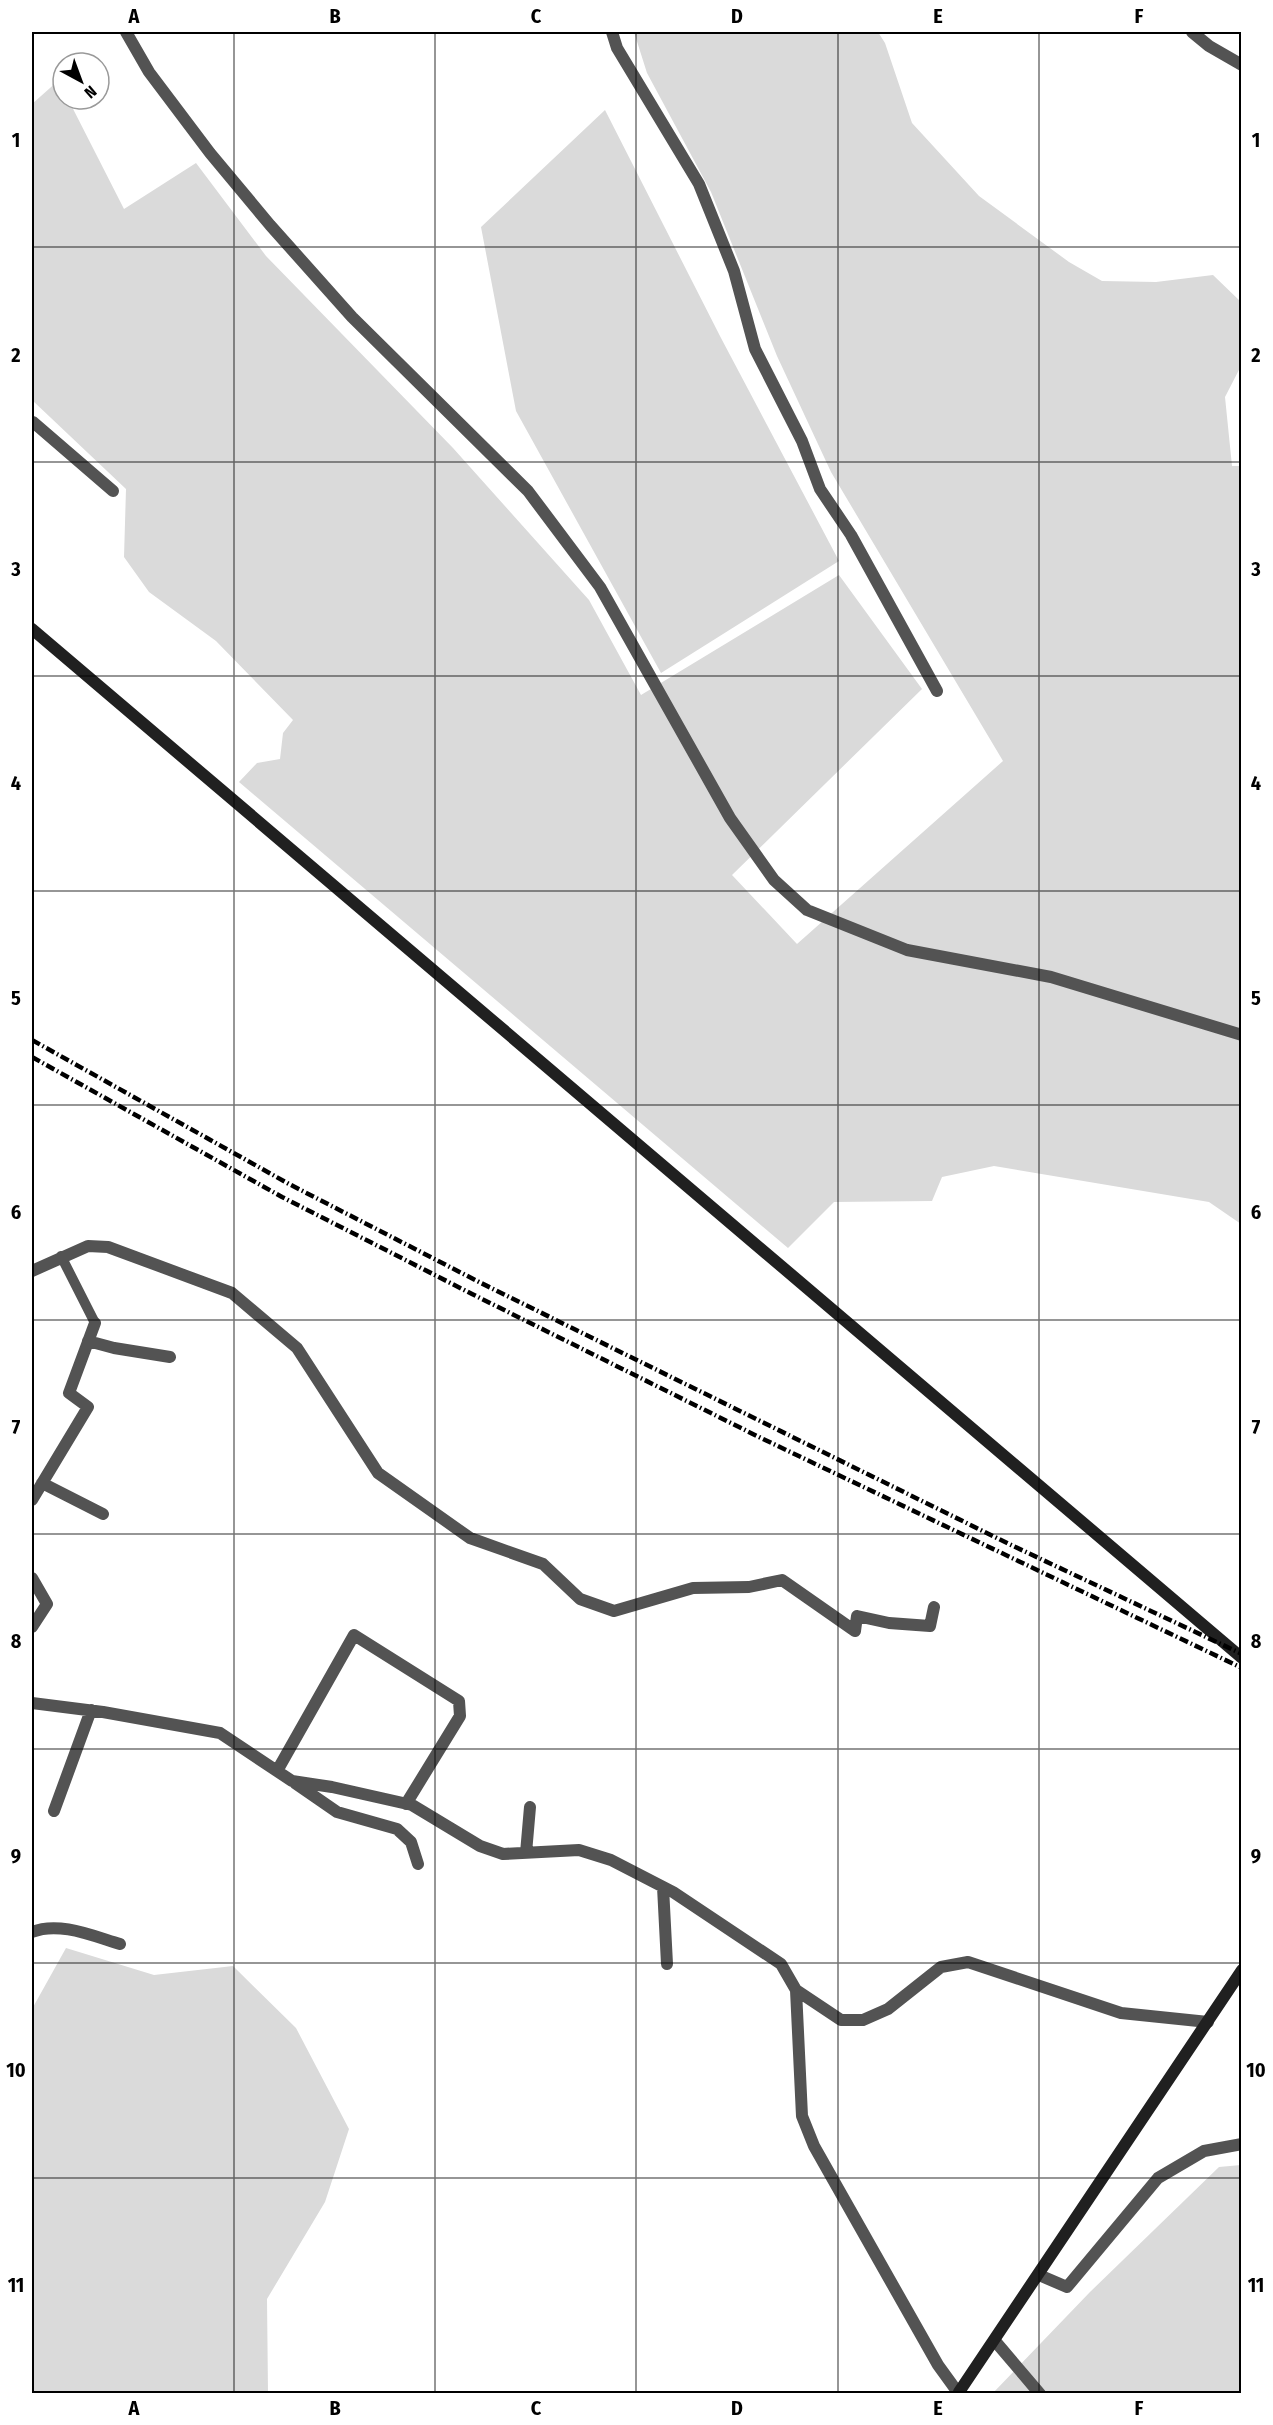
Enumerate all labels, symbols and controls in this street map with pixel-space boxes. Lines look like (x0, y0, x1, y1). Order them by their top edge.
text: A (128, 4, 141, 28)
text: B (329, 4, 341, 28)
text: C (531, 4, 542, 28)
text: D (731, 4, 743, 28)
text: E (933, 4, 943, 28)
text: F (1135, 4, 1144, 28)
north arrow (51, 51, 111, 111)
text: N (81, 82, 100, 102)
text: 1 (12, 128, 20, 152)
text: 1 (1252, 128, 1260, 152)
text: 2 (10, 343, 21, 367)
text: 2 (1250, 343, 1261, 367)
text: 3 (10, 557, 21, 581)
text: 3 (1250, 557, 1261, 581)
text: 4 (11, 771, 21, 795)
text: 4 (1251, 771, 1261, 795)
text: 5 (11, 986, 21, 1010)
text: 5 (1251, 986, 1261, 1010)
text: 6 (11, 1200, 21, 1224)
text: 6 (1251, 1200, 1261, 1224)
text: 7 (12, 1415, 21, 1439)
text: 7 (1252, 1415, 1261, 1439)
text: 8 (11, 1629, 22, 1653)
text: 8 (1251, 1629, 1262, 1653)
text: 9 (11, 1844, 21, 1868)
text: 9 (1251, 1844, 1261, 1868)
text: 10 (6, 2058, 26, 2082)
text: 10 (1246, 2058, 1266, 2082)
text: 11 (8, 2273, 24, 2297)
text: 11 (1248, 2273, 1264, 2297)
text: A (128, 2396, 141, 2420)
text: B (329, 2396, 341, 2420)
text: C (531, 2396, 542, 2420)
text: D (731, 2396, 743, 2420)
text: E (933, 2396, 943, 2420)
text: F (1135, 2396, 1144, 2420)

